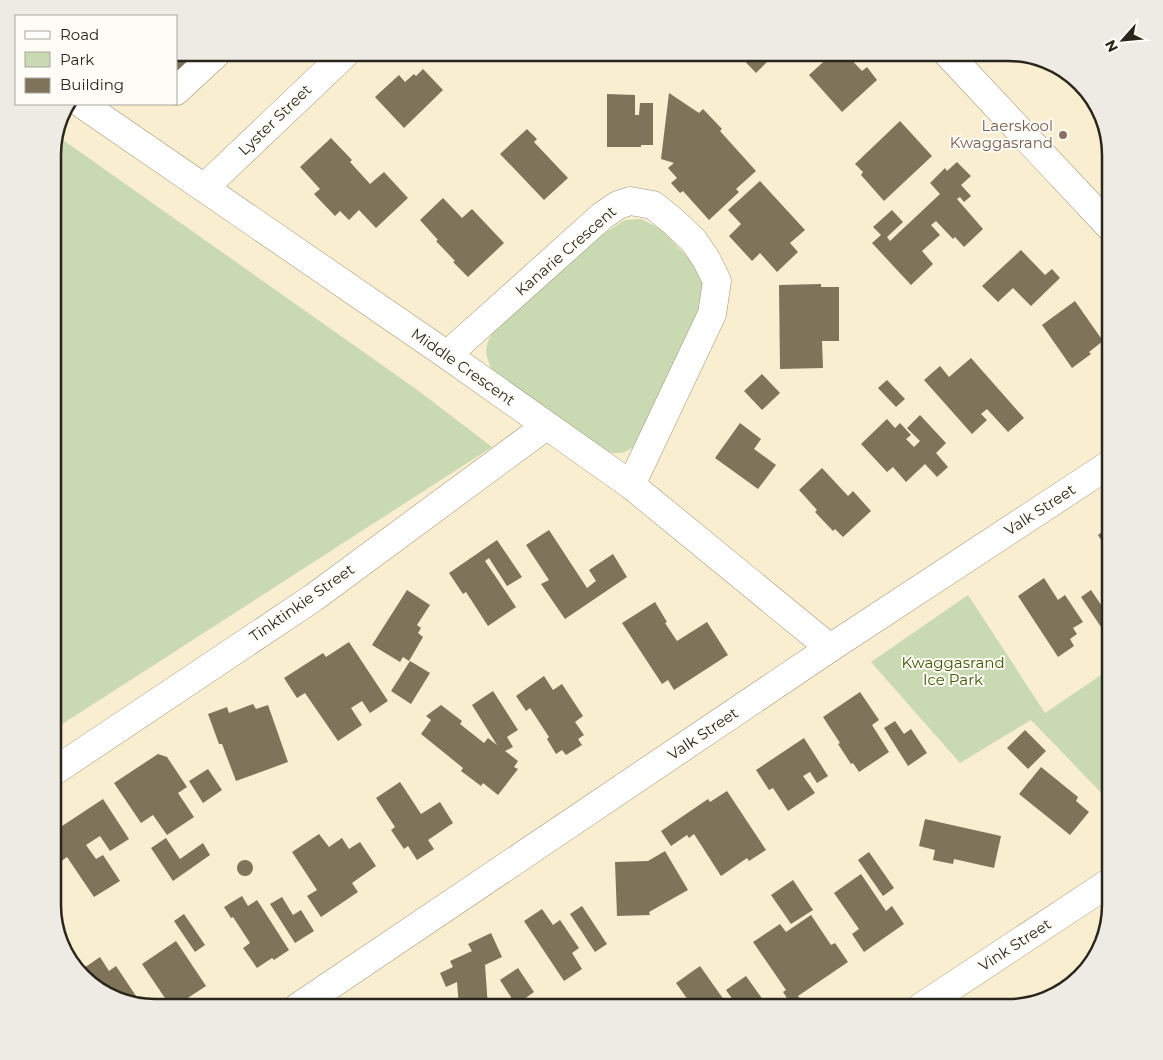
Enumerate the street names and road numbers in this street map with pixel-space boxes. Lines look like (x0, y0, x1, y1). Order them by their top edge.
street label: Lyster Street (234, 80, 315, 159)
street label: Kanarie Crescent (511, 202, 620, 300)
street label: Middle Crescent (408, 324, 519, 409)
street label: Valk Street (1001, 480, 1079, 540)
street label: Tinktinkie Street (246, 559, 358, 646)
street label: Valk Street (664, 703, 742, 764)
street label: Vink Street (975, 914, 1055, 975)

